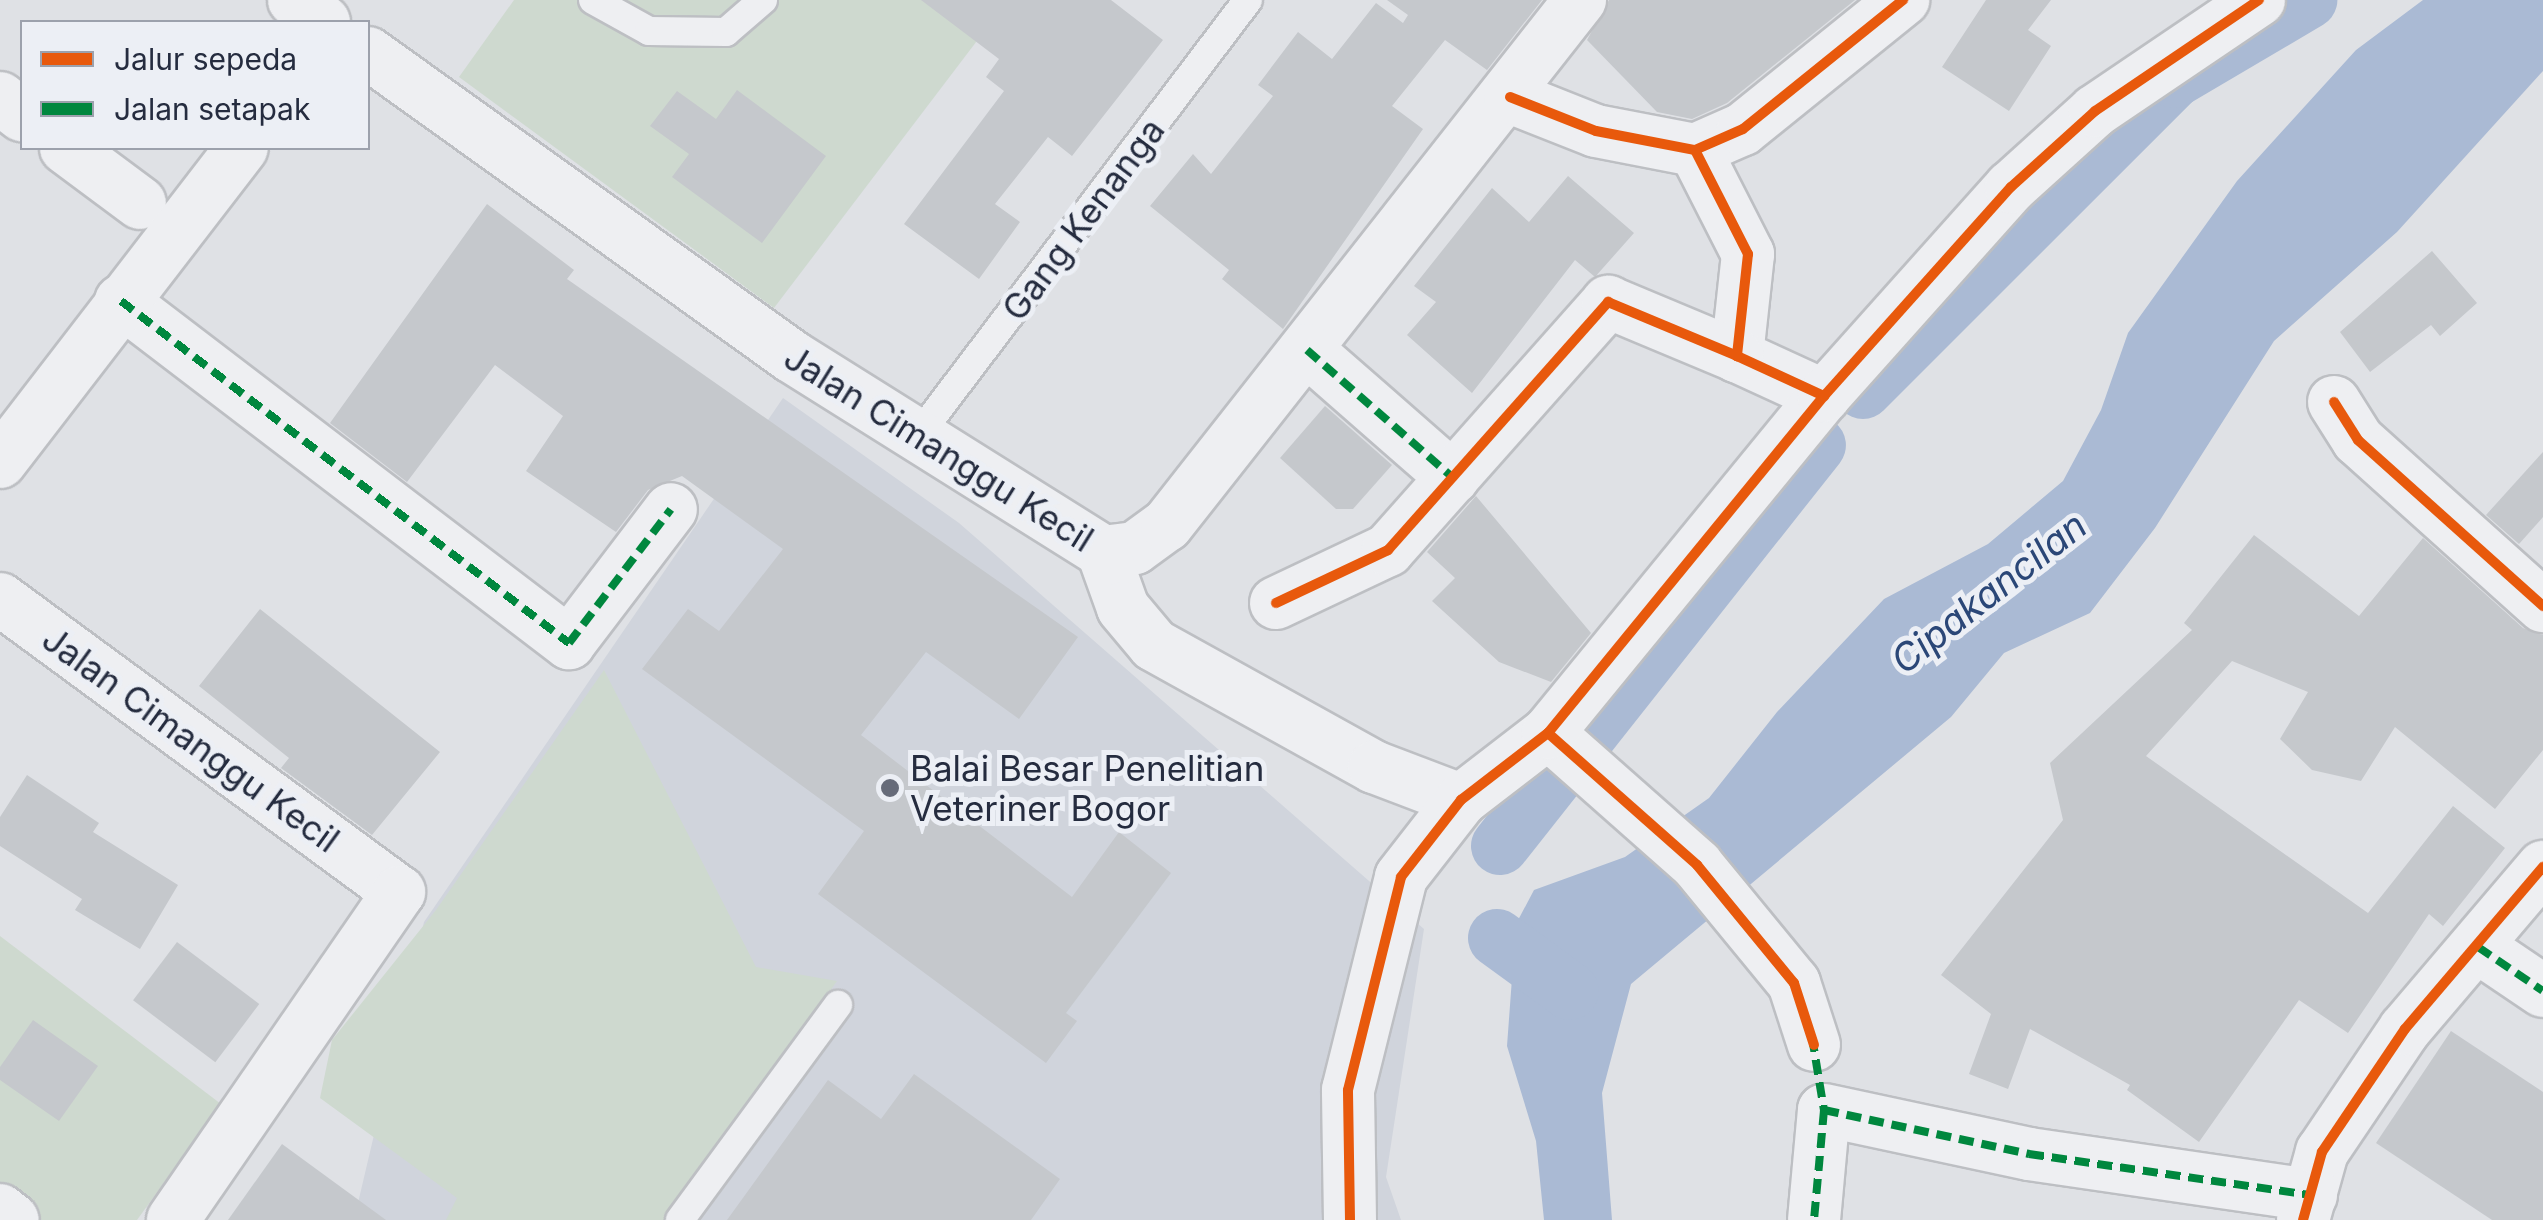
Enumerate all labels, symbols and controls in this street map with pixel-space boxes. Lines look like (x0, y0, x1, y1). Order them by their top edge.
legend (20, 20, 370, 150)
text: Jalur sepeda (114, 41, 297, 77)
text: Jalan setapak (114, 91, 310, 127)
street label: Gang Kenanga (993, 110, 1173, 328)
street label: Jalan Cimanggu Kecil (777, 336, 1101, 560)
water label: Cipakancilan (1882, 503, 2096, 683)
street label: Jalan Cimanggu Kecil (35, 617, 347, 861)
place label: Balai Besar Penelitian Veteriner Bogor (910, 747, 1264, 829)
marker: Balai Besar Penelitian Veteriner Bogor (879, 777, 901, 799)

